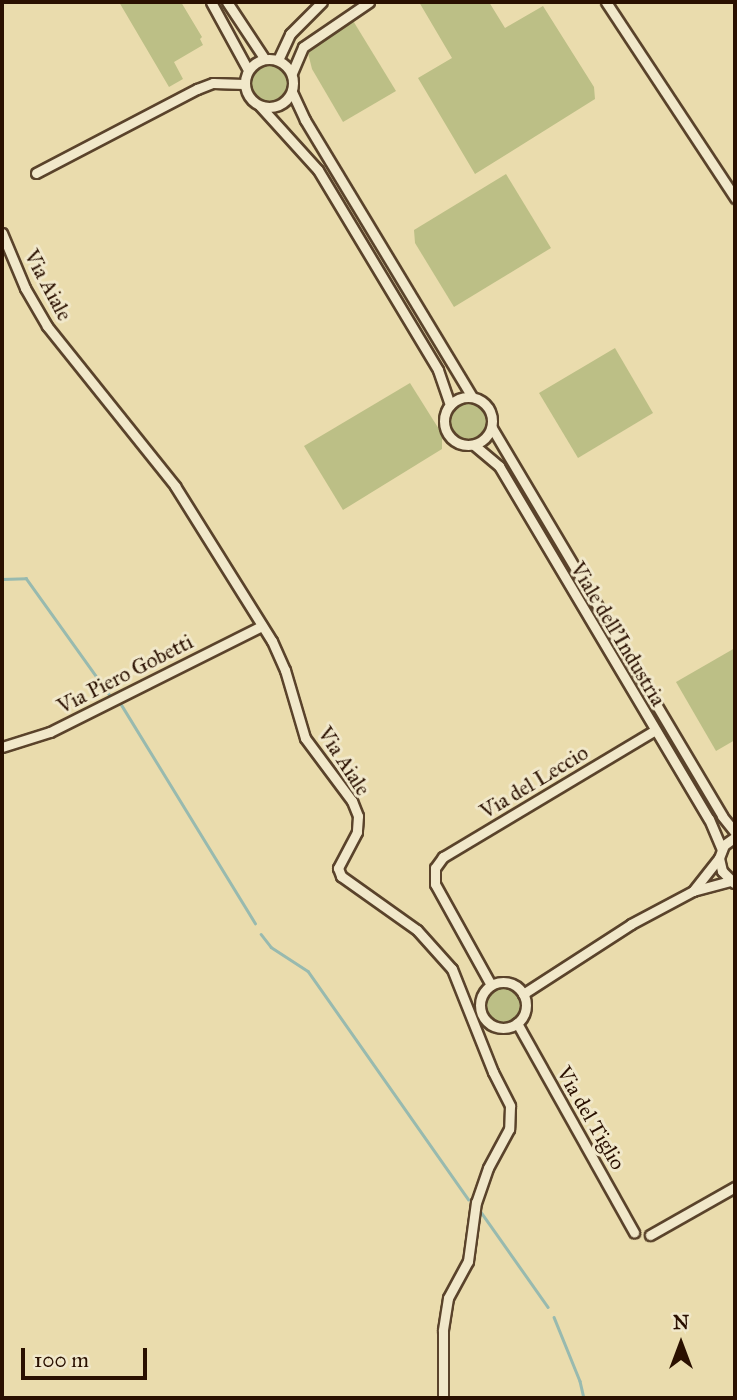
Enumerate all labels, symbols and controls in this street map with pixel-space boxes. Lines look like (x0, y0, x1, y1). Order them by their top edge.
street label: Via Aiale (19, 245, 77, 325)
street label: Viale dell'Industria (565, 557, 671, 711)
street label: Via Piero Gobetti (53, 629, 197, 719)
street label: Via Aiale (312, 722, 376, 800)
street label: Via del Leccio (475, 740, 593, 824)
street label: Via del Tiglio (551, 1062, 631, 1174)
north arrow (646, 1309, 716, 1379)
text: N (673, 1311, 689, 1334)
scale bar (24, 1334, 150, 1378)
text: 100 m (34, 1347, 89, 1373)

